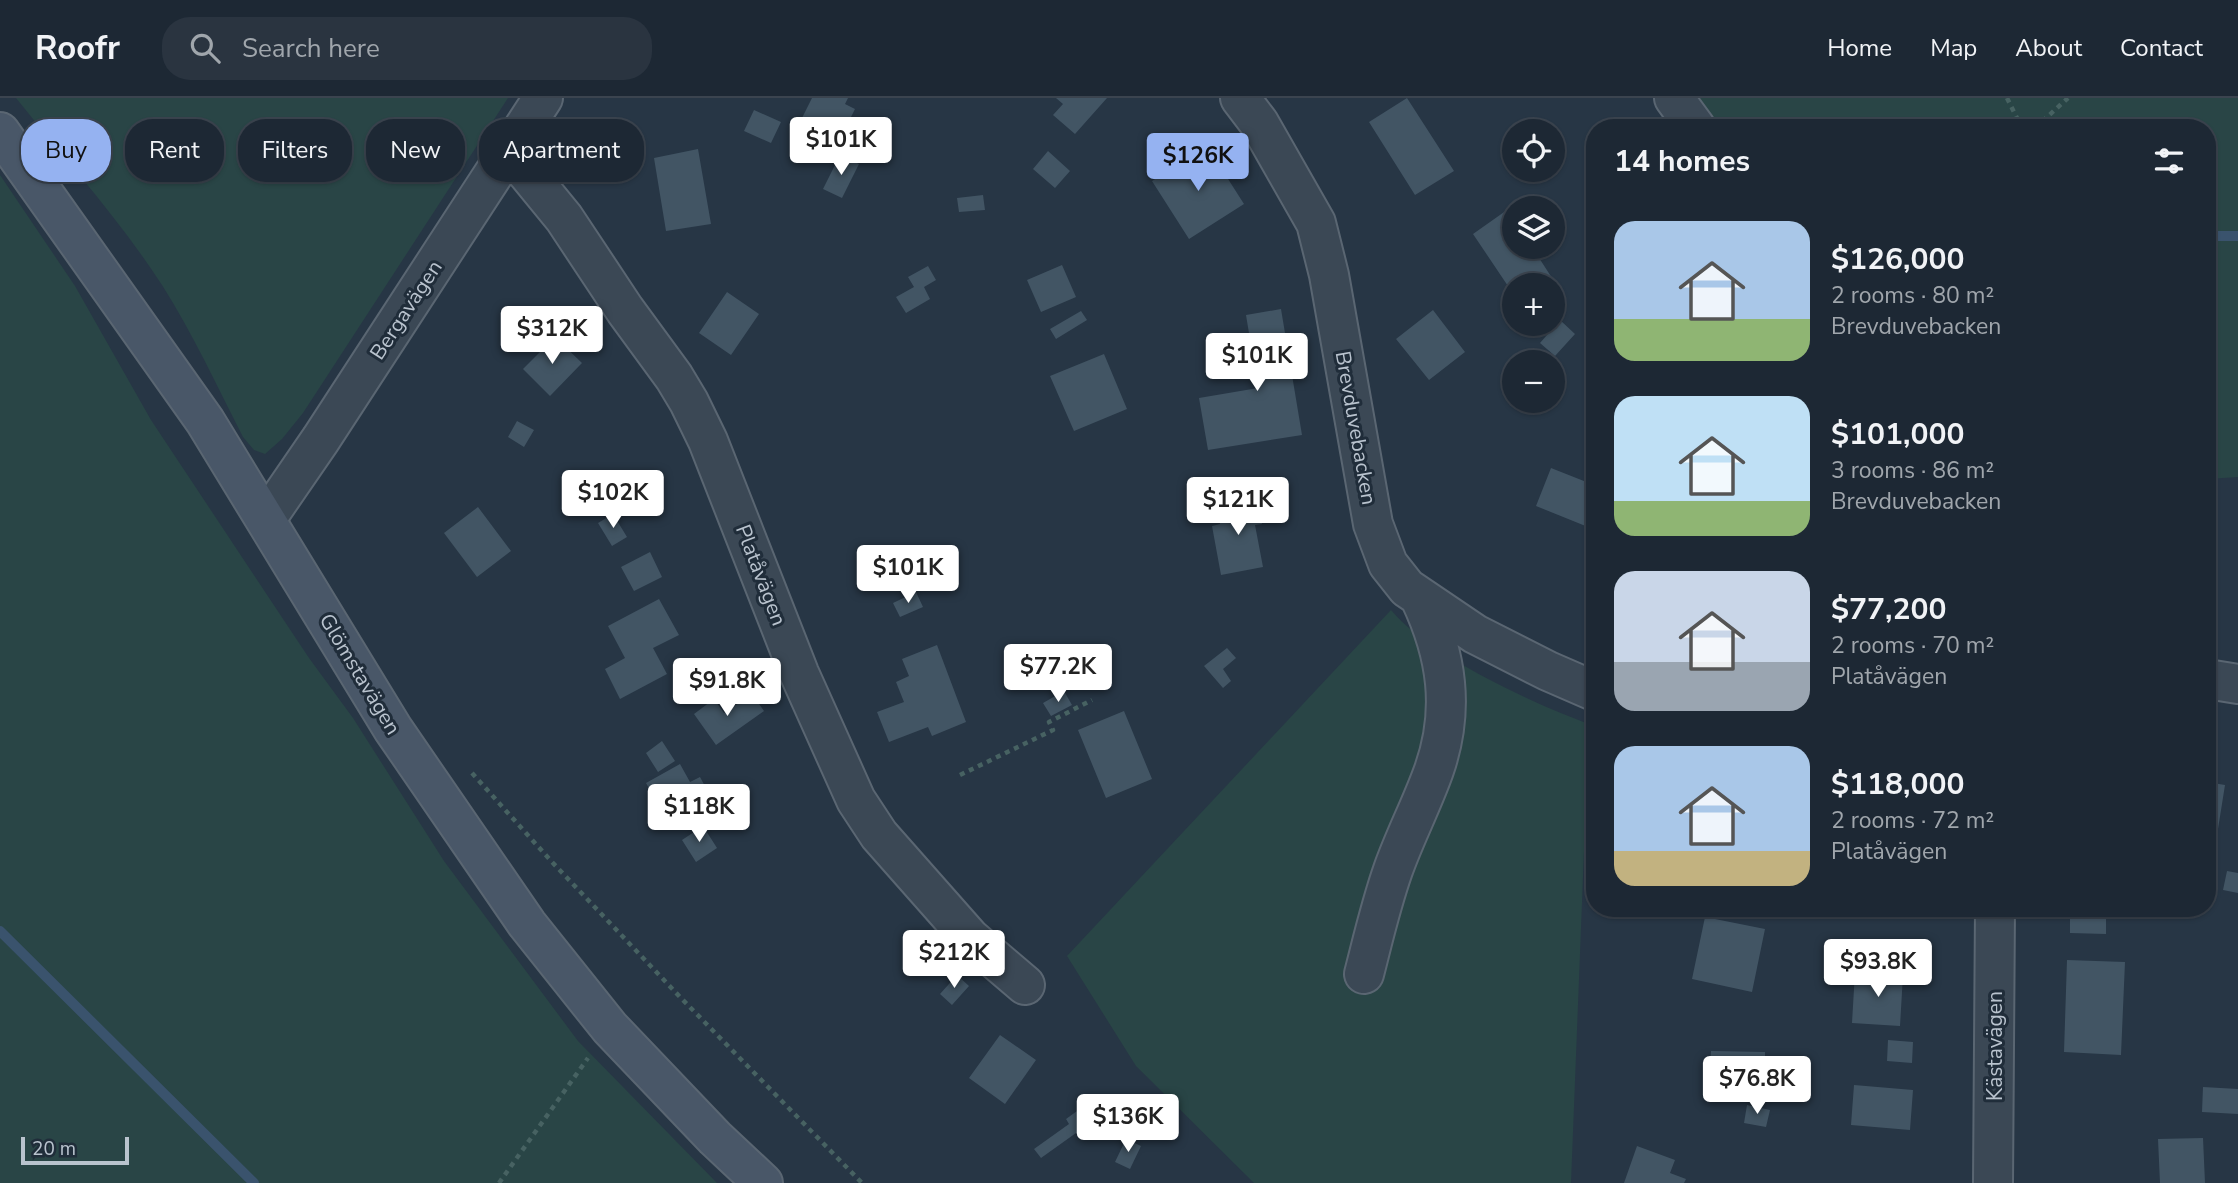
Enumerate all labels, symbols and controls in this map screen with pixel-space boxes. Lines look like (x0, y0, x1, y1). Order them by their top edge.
search box (162, 17, 652, 80)
text: Roofr (35, 26, 120, 71)
icon: search (186, 29, 224, 67)
text: Search here (242, 31, 380, 66)
text: Home (1827, 32, 1892, 64)
text: Map (1930, 32, 1977, 64)
text: About (2015, 32, 2082, 64)
text: Contact (2120, 32, 2203, 64)
pin: $101K (792, 118, 890, 177)
chip: Buy (21, 119, 111, 182)
chip: Rent (125, 119, 224, 182)
chip: Filters (238, 119, 352, 182)
chip: New (366, 119, 465, 182)
chip: Apartment (479, 119, 644, 182)
map controls (1502, 119, 1565, 413)
button: locate (1502, 119, 1565, 182)
text: $101K (806, 124, 876, 155)
pin: $126K (1149, 134, 1247, 193)
text: $126K (1163, 140, 1233, 171)
text: 14 homes (1614, 141, 1750, 182)
icon: filters (2150, 142, 2188, 180)
button: layers (1502, 196, 1565, 259)
text: $126,000 (1831, 239, 1964, 280)
icon: home (1670, 249, 1754, 333)
street label: Bergavägen (363, 255, 449, 365)
button: + (1502, 273, 1565, 336)
text: 2 rooms · 80 m² (1831, 280, 1994, 311)
pin: $312K (503, 306, 601, 366)
text: Brevduvebacken (1831, 311, 2001, 342)
text: $312K (517, 313, 587, 344)
pin: $101K (1208, 334, 1306, 393)
text: $101K (1222, 340, 1292, 371)
street label: Brevduvebacken (1329, 349, 1383, 507)
button: − (1502, 350, 1565, 413)
text: $101,000 (1831, 414, 1964, 455)
icon: home (1670, 424, 1754, 508)
text: 3 rooms · 86 m² (1831, 455, 1994, 486)
pin: $102K (564, 470, 662, 530)
text: $102K (578, 477, 648, 508)
pin: $121K (1189, 478, 1287, 537)
text: $121K (1203, 484, 1273, 515)
text: Brevduvebacken (1831, 486, 2001, 517)
street label: Platåvägen (729, 520, 793, 630)
pin: $101K (859, 546, 957, 605)
text: $101K (873, 552, 943, 583)
text: $77,200 (1831, 589, 1946, 630)
icon: home (1670, 599, 1754, 683)
street label: Glömstavägen (313, 608, 407, 740)
text: 2 rooms · 70 m² (1831, 630, 1994, 661)
pin: $77.2K (1001, 644, 1115, 704)
text: $77.2K (1020, 651, 1096, 682)
pin: $91.8K (670, 658, 784, 718)
text: Platåvägen (1831, 661, 1947, 692)
text: $91.8K (689, 665, 765, 696)
text: $118,000 (1831, 764, 1964, 805)
icon: home (1670, 774, 1754, 858)
pin: $118K (650, 784, 748, 844)
text: $118K (664, 791, 734, 822)
text: 2 rooms · 72 m² (1831, 805, 1994, 836)
text: Platåvägen (1831, 836, 1947, 867)
pin: $212K (905, 930, 1003, 990)
text: $212K (919, 937, 989, 968)
pin: $93.8K (1821, 940, 1935, 999)
text: $93.8K (1840, 946, 1916, 977)
street label: Kästavägen (1981, 991, 2009, 1101)
pin: $76.8K (1700, 1056, 1814, 1116)
text: $76.8K (1719, 1063, 1795, 1094)
pin: $136K (1079, 1094, 1177, 1154)
text: $136K (1093, 1101, 1163, 1132)
scale bar (21, 1134, 130, 1166)
text: 20 m (32, 1136, 76, 1162)

